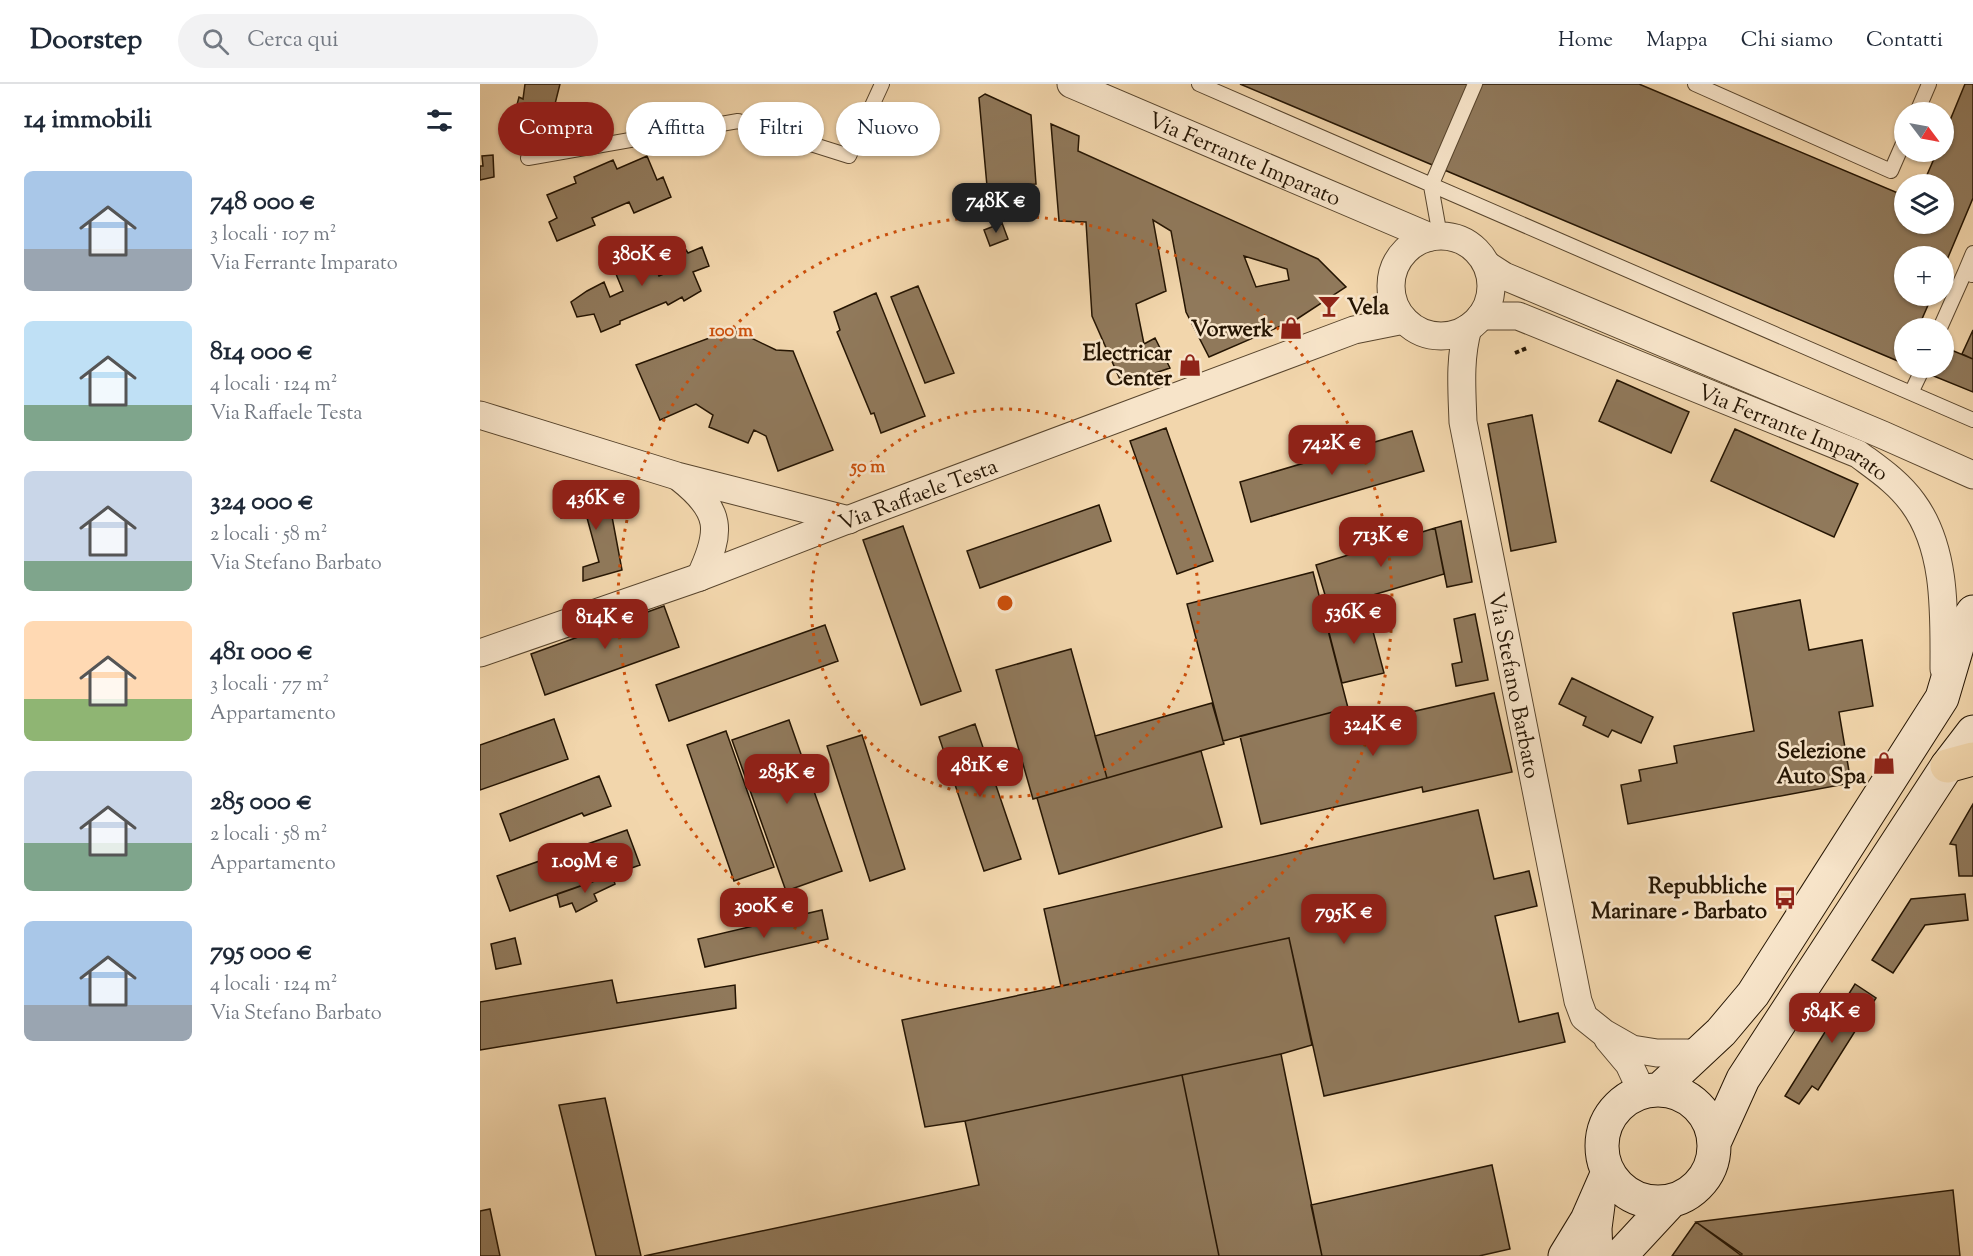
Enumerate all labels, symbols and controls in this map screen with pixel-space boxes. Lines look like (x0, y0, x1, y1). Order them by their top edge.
search box (178, 14, 598, 68)
text: Doorstep (30, 21, 142, 61)
icon: search (199, 25, 232, 58)
text: Cerca qui (247, 25, 339, 57)
text: Home (1558, 26, 1613, 56)
text: Mappa (1646, 26, 1708, 56)
text: Chi siamo (1741, 26, 1833, 56)
text: Contatti (1866, 26, 1943, 56)
text: 14 immobili (24, 102, 152, 139)
chip: Compra (498, 102, 614, 156)
chip: Affitta (626, 102, 726, 156)
chip: Filtri (738, 102, 824, 156)
chip: Nuovo (836, 102, 940, 156)
north arrow (1894, 102, 1954, 162)
map controls (1894, 102, 1954, 378)
icon: filters (423, 104, 456, 137)
street label: Via Ferrante Imparato (1142, 106, 1345, 216)
button: layers (1894, 174, 1954, 234)
pin: 748K € (947, 183, 1045, 234)
text: 748 000 € (210, 184, 316, 221)
text: 748K € (966, 188, 1026, 217)
icon: home (72, 195, 144, 267)
text: 3 locali · 107 m² (210, 221, 336, 250)
pin: 380K € (593, 236, 691, 287)
text: 380K € (612, 241, 672, 270)
button: + (1894, 246, 1954, 306)
text: Via Ferrante Imparato (210, 250, 398, 279)
bar icon: Vela (1316, 293, 1342, 319)
place label: Vela (1347, 293, 1390, 325)
place label: Vorwerk (1191, 315, 1273, 347)
shop icon: Vorwerk (1278, 315, 1304, 341)
button: − (1894, 318, 1954, 378)
text: 100 m (709, 319, 753, 345)
text: 814 000 € (210, 334, 313, 371)
place label: Electricar Center (1083, 339, 1173, 396)
icon: home (72, 345, 144, 417)
shop icon: Electricar Center (1177, 352, 1203, 378)
text: 4 locali · 124 m² (210, 371, 338, 400)
street label: Via Ferrante Imparato (1692, 378, 1894, 490)
text: Via Raffaele Testa (210, 400, 363, 429)
pin: 742K € (1283, 425, 1381, 476)
text: 742K € (1302, 430, 1362, 459)
street label: Via Raffaele Testa (835, 452, 1003, 541)
text: 50 m (849, 455, 885, 481)
pin: 436K € (547, 480, 645, 531)
text: 324 000 € (210, 484, 314, 521)
text: 436K € (567, 485, 625, 514)
icon: home (72, 495, 144, 567)
pin: 713K € (1332, 517, 1430, 568)
text: 2 locali · 58 m² (210, 521, 327, 550)
text: 713K € (1353, 522, 1409, 551)
text: Via Stefano Barbato (210, 550, 382, 579)
street label: Via Stefano Barbato (1478, 590, 1546, 782)
centre of rings (995, 593, 1015, 613)
pin: 536K € (1305, 594, 1403, 645)
pin: 814K € (556, 599, 654, 650)
text: 536K € (1326, 599, 1382, 628)
text: 814K € (576, 604, 634, 633)
text: 481 000 € (210, 634, 313, 671)
icon: home (72, 645, 144, 717)
text: 3 locali · 77 m² (210, 671, 329, 700)
text: Appartamento (210, 700, 336, 729)
pin: 324K € (1324, 706, 1422, 757)
text: 324K € (1344, 711, 1402, 740)
place label: Selezione Auto Spa (1777, 737, 1867, 794)
pin: 481K € (931, 747, 1029, 798)
shop icon: Selezione Auto Spa (1871, 750, 1897, 776)
text: 481K € (951, 752, 1009, 781)
pin: 285K € (738, 754, 836, 805)
text: 285K € (758, 759, 816, 788)
text: 285 000 € (210, 784, 312, 821)
icon: home (72, 795, 144, 867)
text: 2 locali · 58 m² (210, 821, 327, 850)
pin: 1.09M € (530, 843, 640, 894)
text: 1.09M € (552, 848, 618, 877)
text: Appartamento (210, 850, 336, 879)
place label: Repubbliche Marinare - Barbato (1591, 872, 1767, 929)
bus stop icon: Repubbliche Marinare - Barbato (1772, 885, 1798, 911)
pin: 300K € (715, 888, 813, 939)
text: 300K € (734, 893, 794, 922)
pin: 795K € (1295, 894, 1393, 945)
text: 795K € (1315, 899, 1373, 928)
text: 795 000 € (210, 934, 313, 971)
icon: home (72, 945, 144, 1017)
text: 4 locali · 124 m² (210, 971, 338, 1000)
pin: 584K € (1783, 993, 1881, 1044)
text: 584K € (1803, 998, 1861, 1027)
text: Via Stefano Barbato (210, 1000, 382, 1029)

